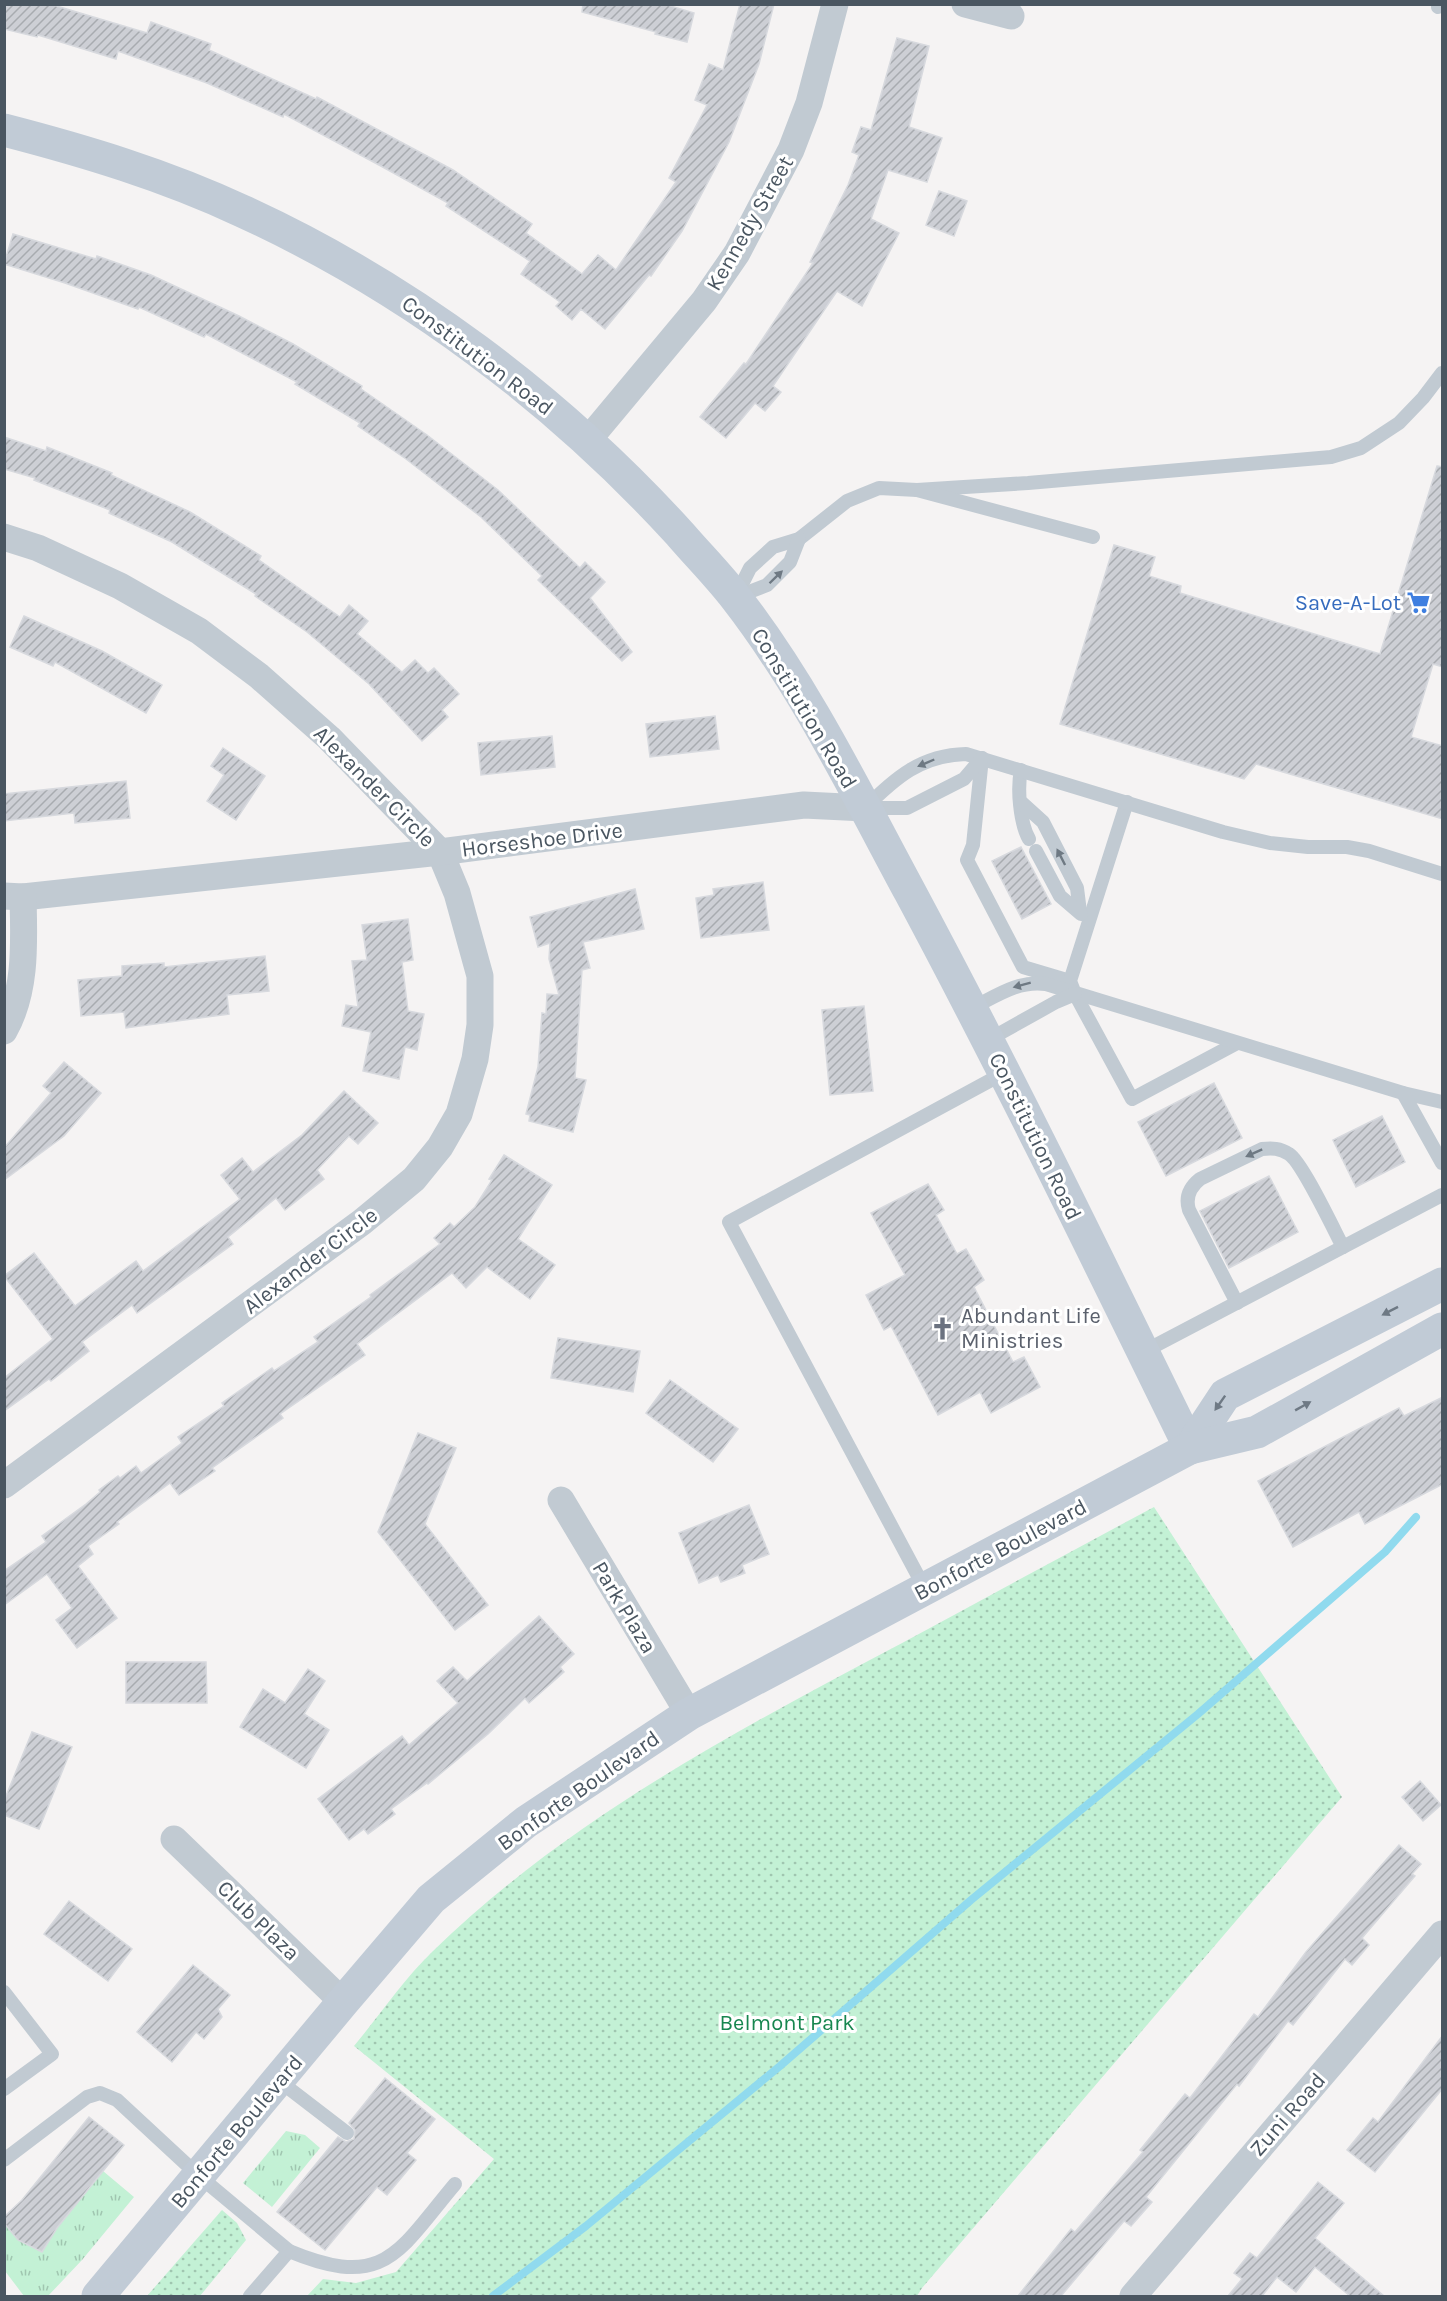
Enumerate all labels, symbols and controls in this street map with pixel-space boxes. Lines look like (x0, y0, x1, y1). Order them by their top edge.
street label: Kennedy Street (701, 151, 799, 296)
street label: Constitution Road (397, 290, 558, 421)
one-way arrow (768, 570, 783, 584)
supermarket icon: Save-A-Lot (1406, 589, 1432, 615)
place label: Save-A-Lot (1295, 590, 1401, 616)
street label: Constitution Road (746, 623, 862, 794)
street label: Alexander Circle (308, 721, 440, 853)
one-way arrow (916, 758, 934, 768)
street label: Horseshoe Drive (460, 817, 624, 863)
one-way arrow (1056, 848, 1066, 865)
one-way arrow (1013, 981, 1031, 990)
street label: Constitution Road (983, 1049, 1087, 1224)
one-way arrow (1246, 1149, 1263, 1158)
street label: Alexander Circle (238, 1202, 383, 1320)
place label: Abundant Life Ministries (961, 1303, 1101, 1354)
one-way arrow (1382, 1306, 1399, 1315)
church icon: Abundant Life Ministries (930, 1315, 956, 1341)
one-way arrow (1214, 1395, 1226, 1411)
one-way arrow (1295, 1401, 1311, 1412)
street label: Bonforte Boulevard (910, 1493, 1091, 1606)
street label: Park Plaza (587, 1557, 662, 1658)
street label: Bonforte Boulevard (493, 1725, 665, 1857)
street label: Club Plaza (212, 1875, 305, 1966)
park label: Belmont Park (719, 2010, 855, 2036)
street label: Bonforte Boulevard (165, 2050, 308, 2214)
street label: Zuni Road (1244, 2068, 1331, 2162)

